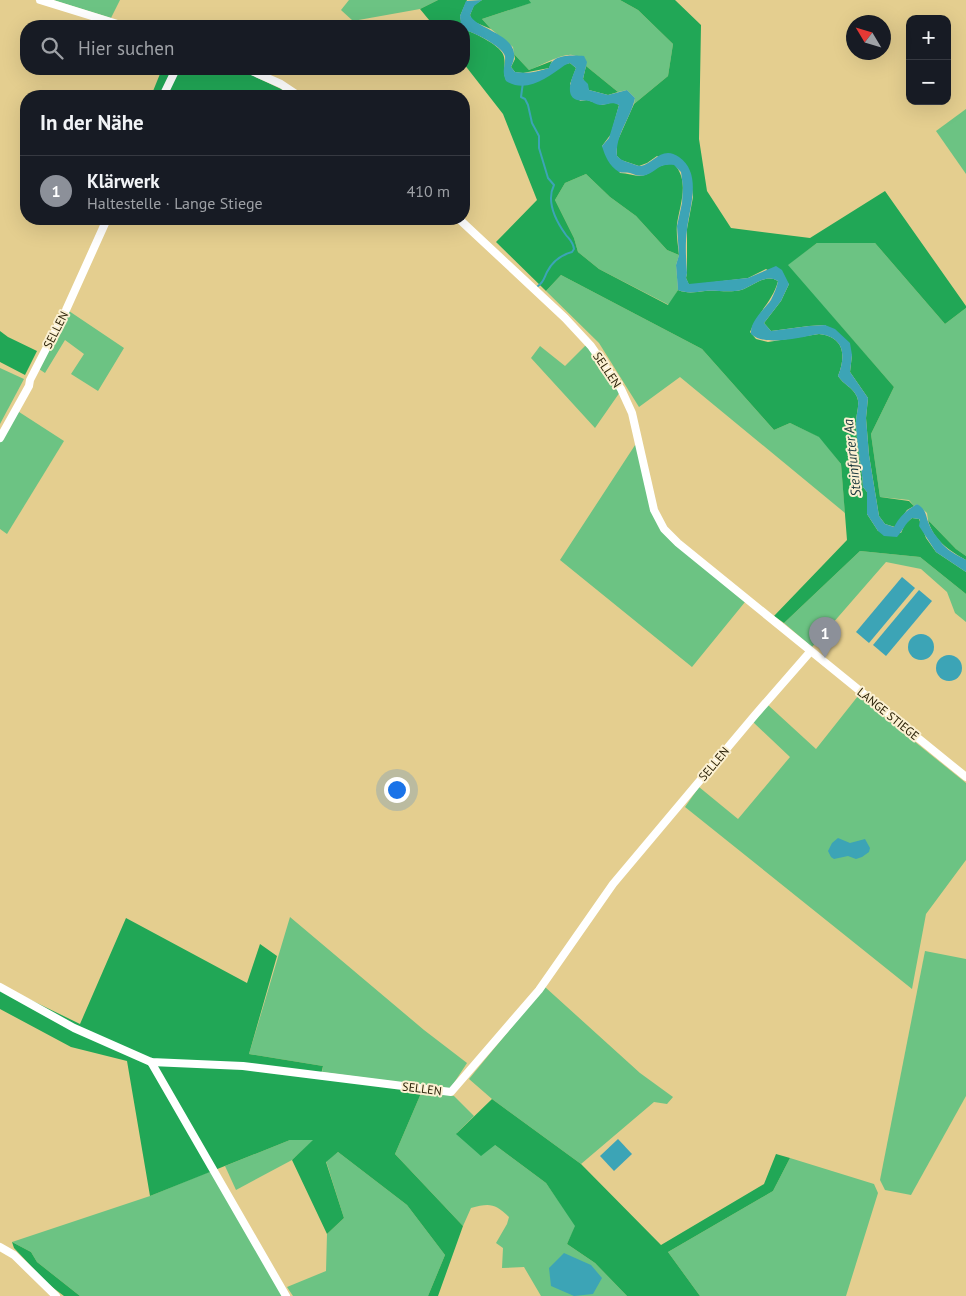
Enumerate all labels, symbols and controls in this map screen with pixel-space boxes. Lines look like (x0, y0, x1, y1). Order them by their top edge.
north arrow (846, 15, 891, 60)
map controls (906, 15, 951, 105)
button: + (906, 15, 951, 60)
search box (20, 20, 470, 75)
icon: search (38, 34, 66, 62)
text: Hier suchen (78, 36, 174, 60)
button: − (906, 60, 951, 105)
text: In der Nähe (40, 109, 144, 136)
text: Klärwerk (87, 169, 160, 193)
text: 1 (51, 181, 61, 201)
text: 410 m (407, 181, 450, 201)
text: Haltestelle · Lange Stiege (87, 193, 263, 213)
street label: SELLEN (40, 309, 71, 351)
street label: SELLEN (590, 349, 625, 390)
water label: Steinfurter Aa (839, 418, 865, 498)
pin: 1 (809, 617, 841, 658)
street label: LANGE STIEGE (854, 684, 922, 743)
street label: SELLEN (695, 744, 732, 784)
your location (384, 777, 410, 803)
street label: SELLEN (401, 1079, 443, 1098)

